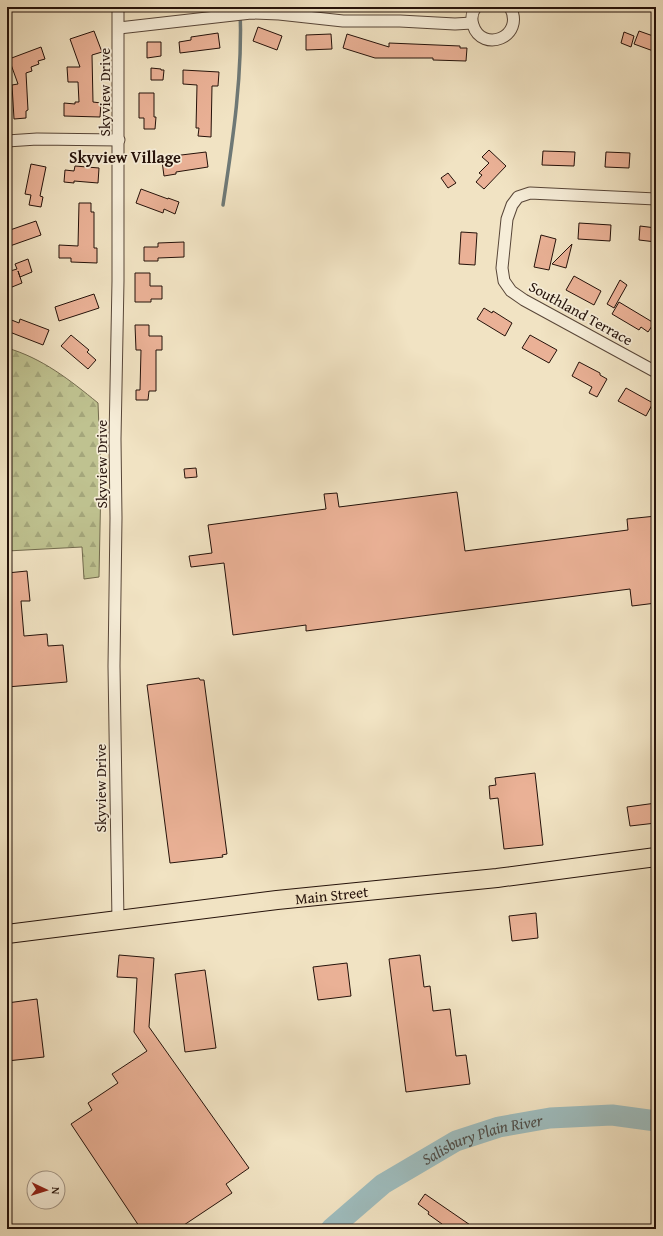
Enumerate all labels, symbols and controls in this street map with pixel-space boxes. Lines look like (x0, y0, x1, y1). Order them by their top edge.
street label: Skyview Drive (94, 48, 115, 136)
district label: Skyview Village (69, 145, 181, 169)
street label: Southland Terrace (525, 276, 637, 350)
street label: Skyview Drive (91, 420, 112, 508)
street label: Skyview Drive (90, 744, 111, 832)
street label: Main Street (294, 880, 370, 909)
water label: Salisbury Plain River (417, 1107, 545, 1171)
north arrow (26, 1170, 66, 1210)
text: N (48, 1186, 64, 1196)

